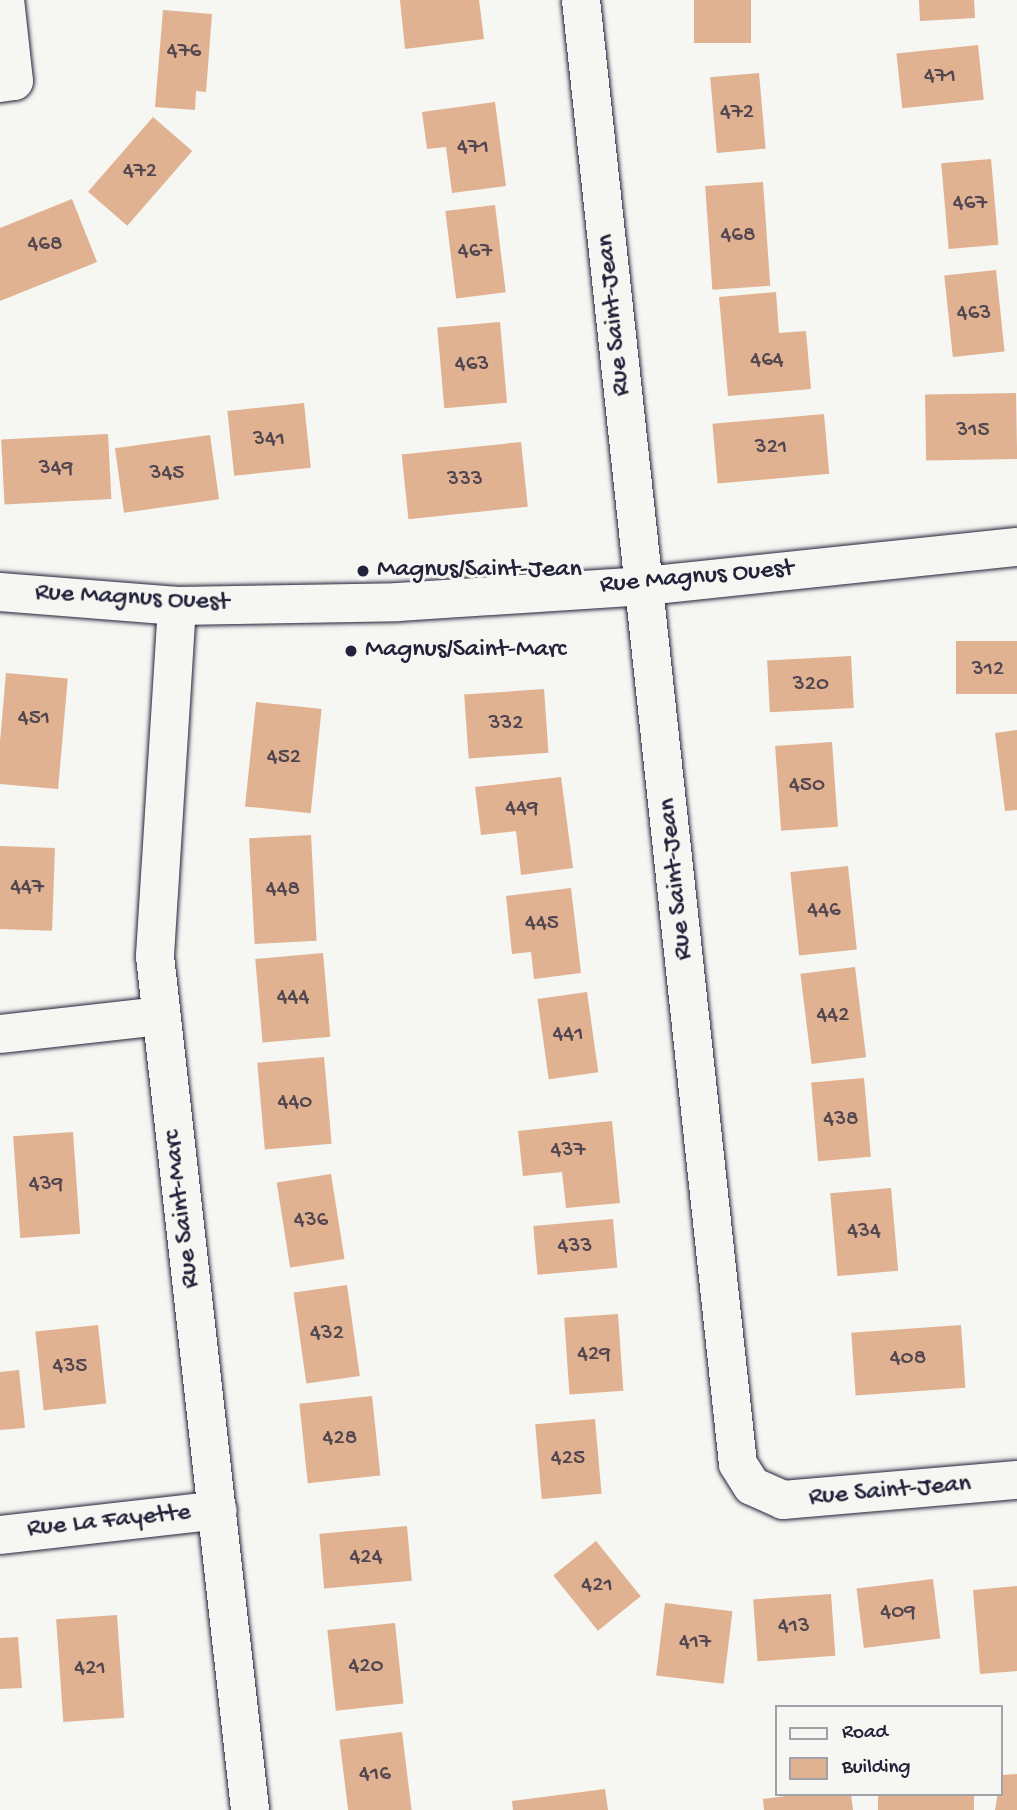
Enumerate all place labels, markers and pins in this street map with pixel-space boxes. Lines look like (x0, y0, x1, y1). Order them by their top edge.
place label: Magnus/Saint-Jean (377, 555, 582, 587)
marker: Magnus/Saint-Jean (355, 563, 371, 579)
place label: Magnus/Saint-Marc (365, 635, 566, 667)
marker: Magnus/Saint-Marc (343, 643, 359, 659)

